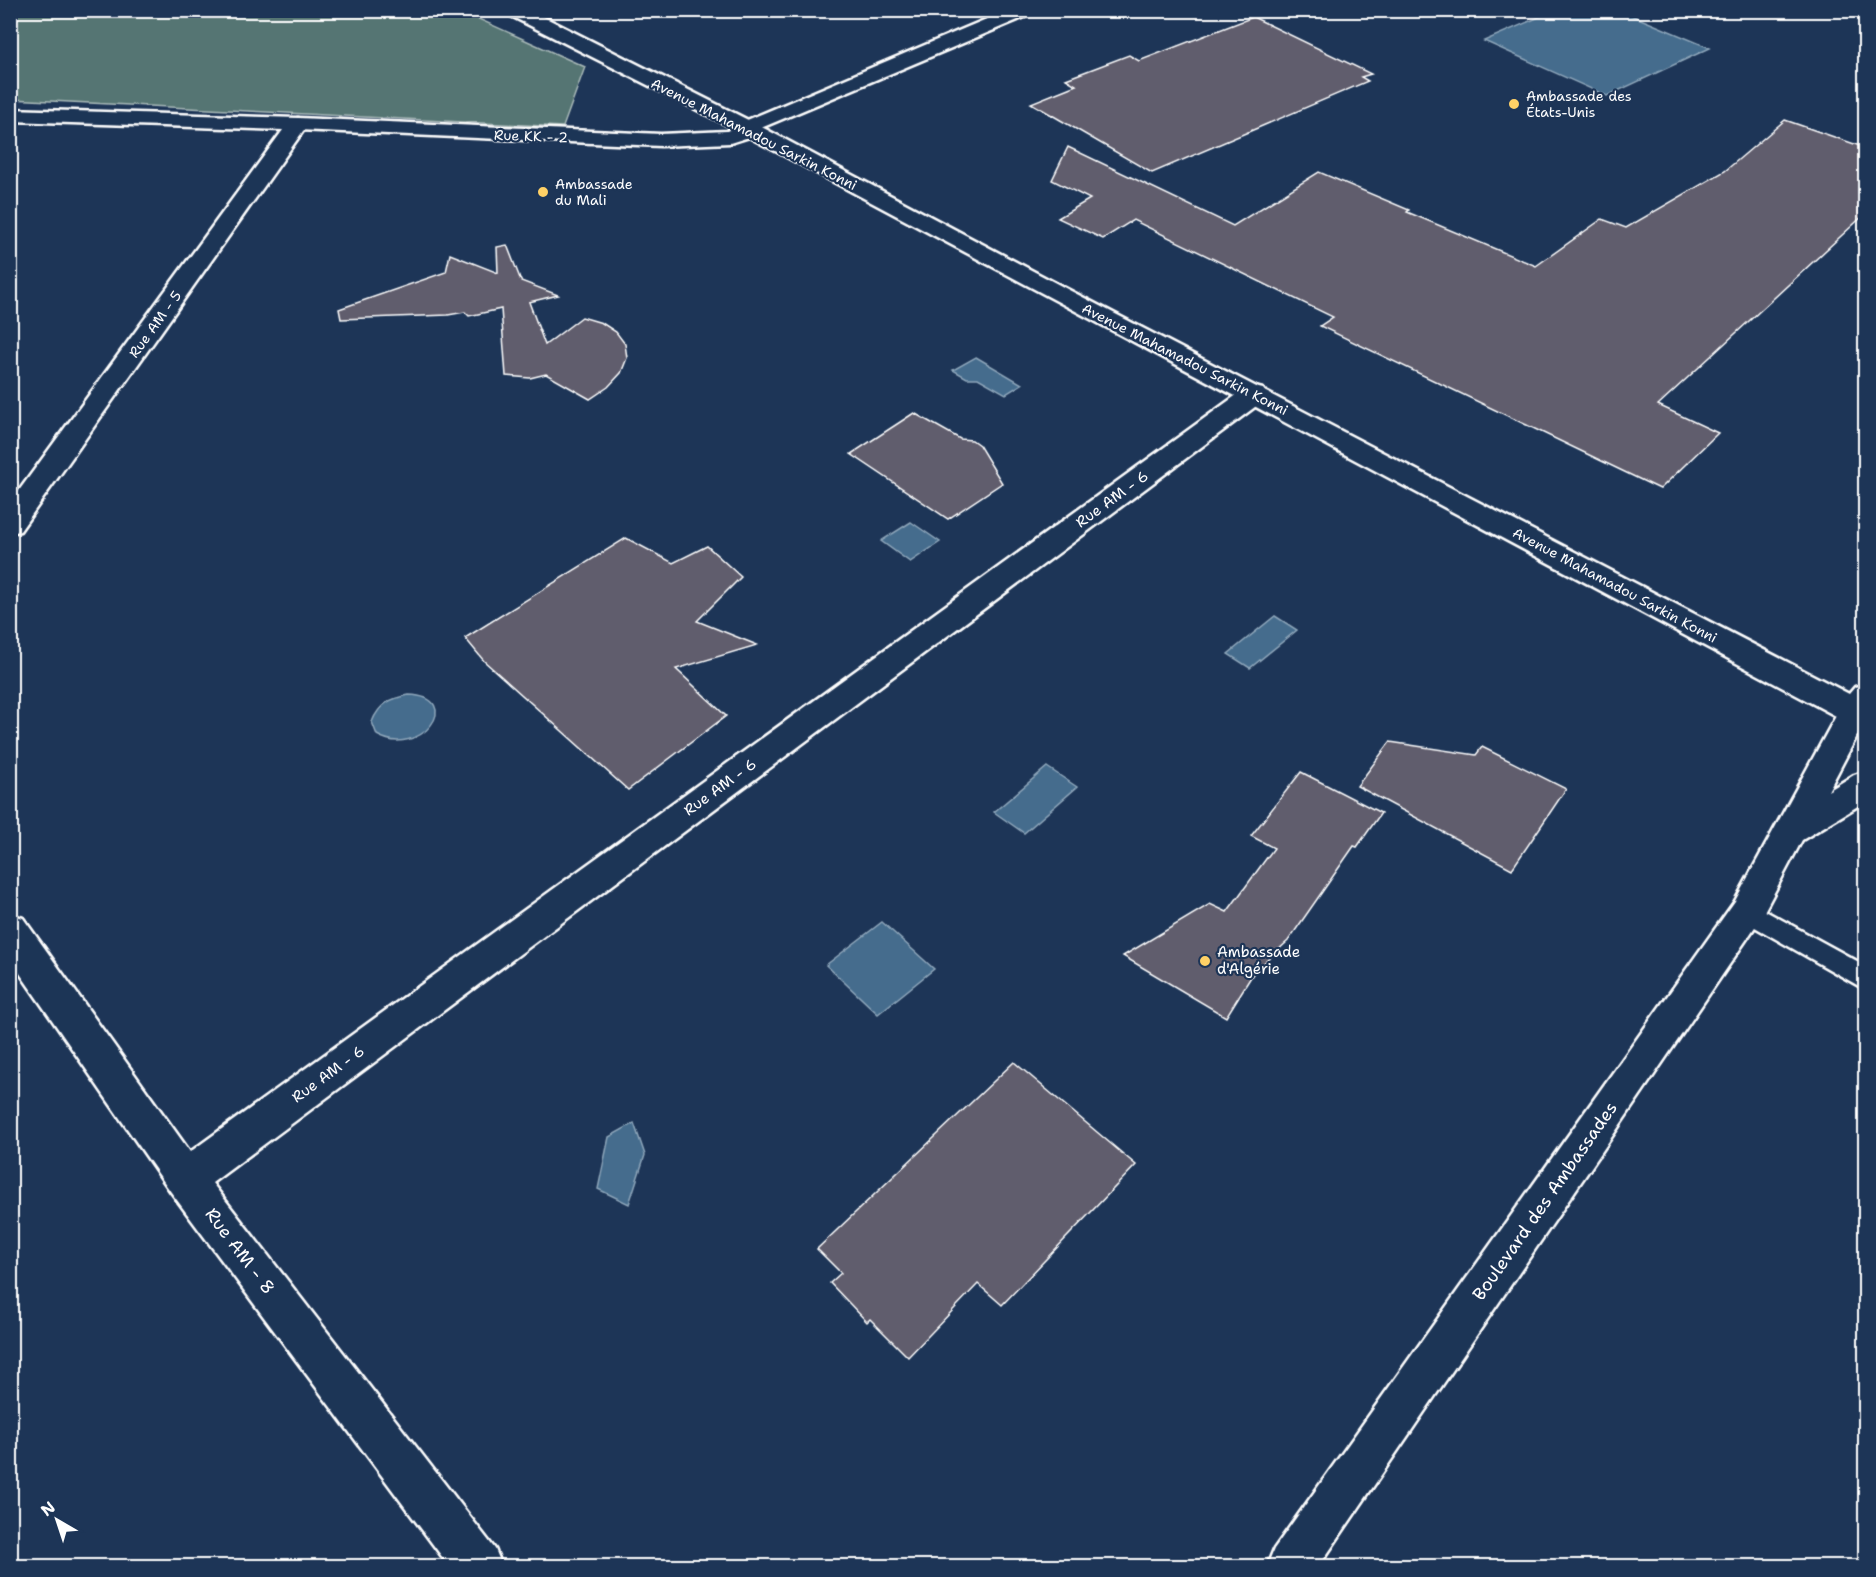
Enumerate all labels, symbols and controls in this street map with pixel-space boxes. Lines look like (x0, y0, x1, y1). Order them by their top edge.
street label: Avenue Mahamadou Sarkin Konni (648, 74, 860, 194)
place label: Ambassade des États-Unis (1526, 87, 1632, 121)
marker: Ambassade des États-Unis (1507, 97, 1521, 111)
street label: Rue KK - 2 (494, 126, 568, 146)
place label: Ambassade du Mali (555, 175, 633, 209)
marker: Ambassade du Mali (536, 185, 550, 199)
street label: Rue AM - 5 (125, 287, 185, 361)
street label: Avenue Mahamadou Sarkin Konni (1079, 299, 1291, 419)
street label: Rue AM - 6 (1072, 466, 1152, 532)
street label: Avenue Mahamadou Sarkin Konni (1510, 523, 1720, 647)
street label: Rue AM - 6 (680, 754, 760, 820)
place label: Ambassade d'Algérie (1217, 942, 1300, 979)
marker: Ambassade d'Algérie (1198, 954, 1212, 968)
street label: Rue AM - 6 (288, 1041, 368, 1107)
street label: Boulevard des Ambassades (1467, 1097, 1623, 1305)
street label: Rue AM - 8 (200, 1203, 280, 1299)
north arrow (27, 1490, 87, 1550)
text: N (36, 1497, 59, 1521)

